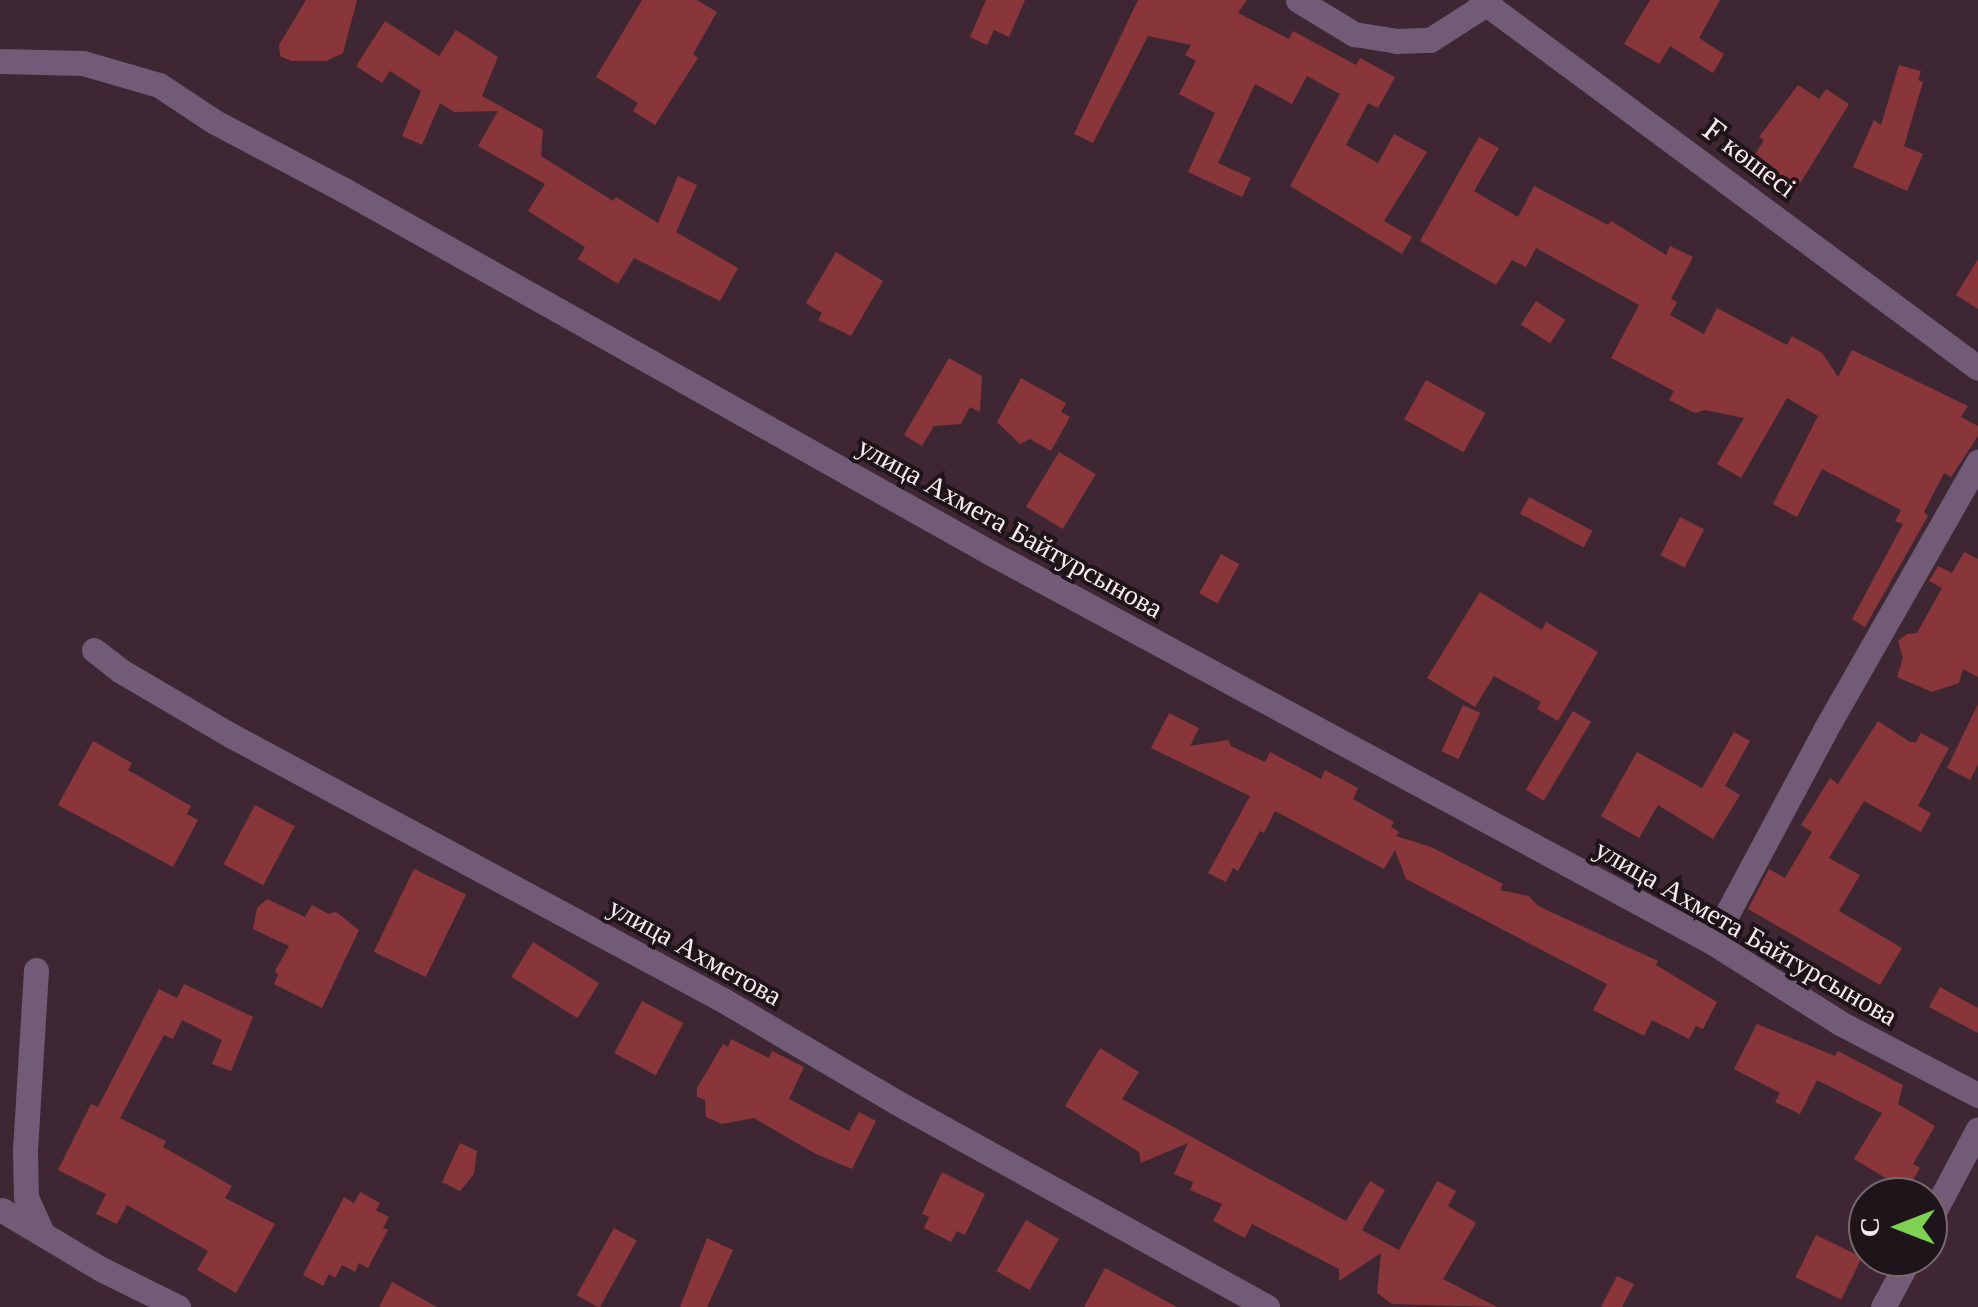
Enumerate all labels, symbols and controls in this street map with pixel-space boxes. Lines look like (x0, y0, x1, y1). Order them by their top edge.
street label: F көшесі (1695, 113, 1803, 205)
street label: улица Ахмета Байтурсынова (852, 430, 1168, 626)
street label: улица Ахмета Байтурсынова (1589, 833, 1903, 1033)
street label: улица Ахметова (603, 891, 787, 1013)
north arrow (1848, 1177, 1948, 1277)
text: С (1852, 1217, 1887, 1237)

